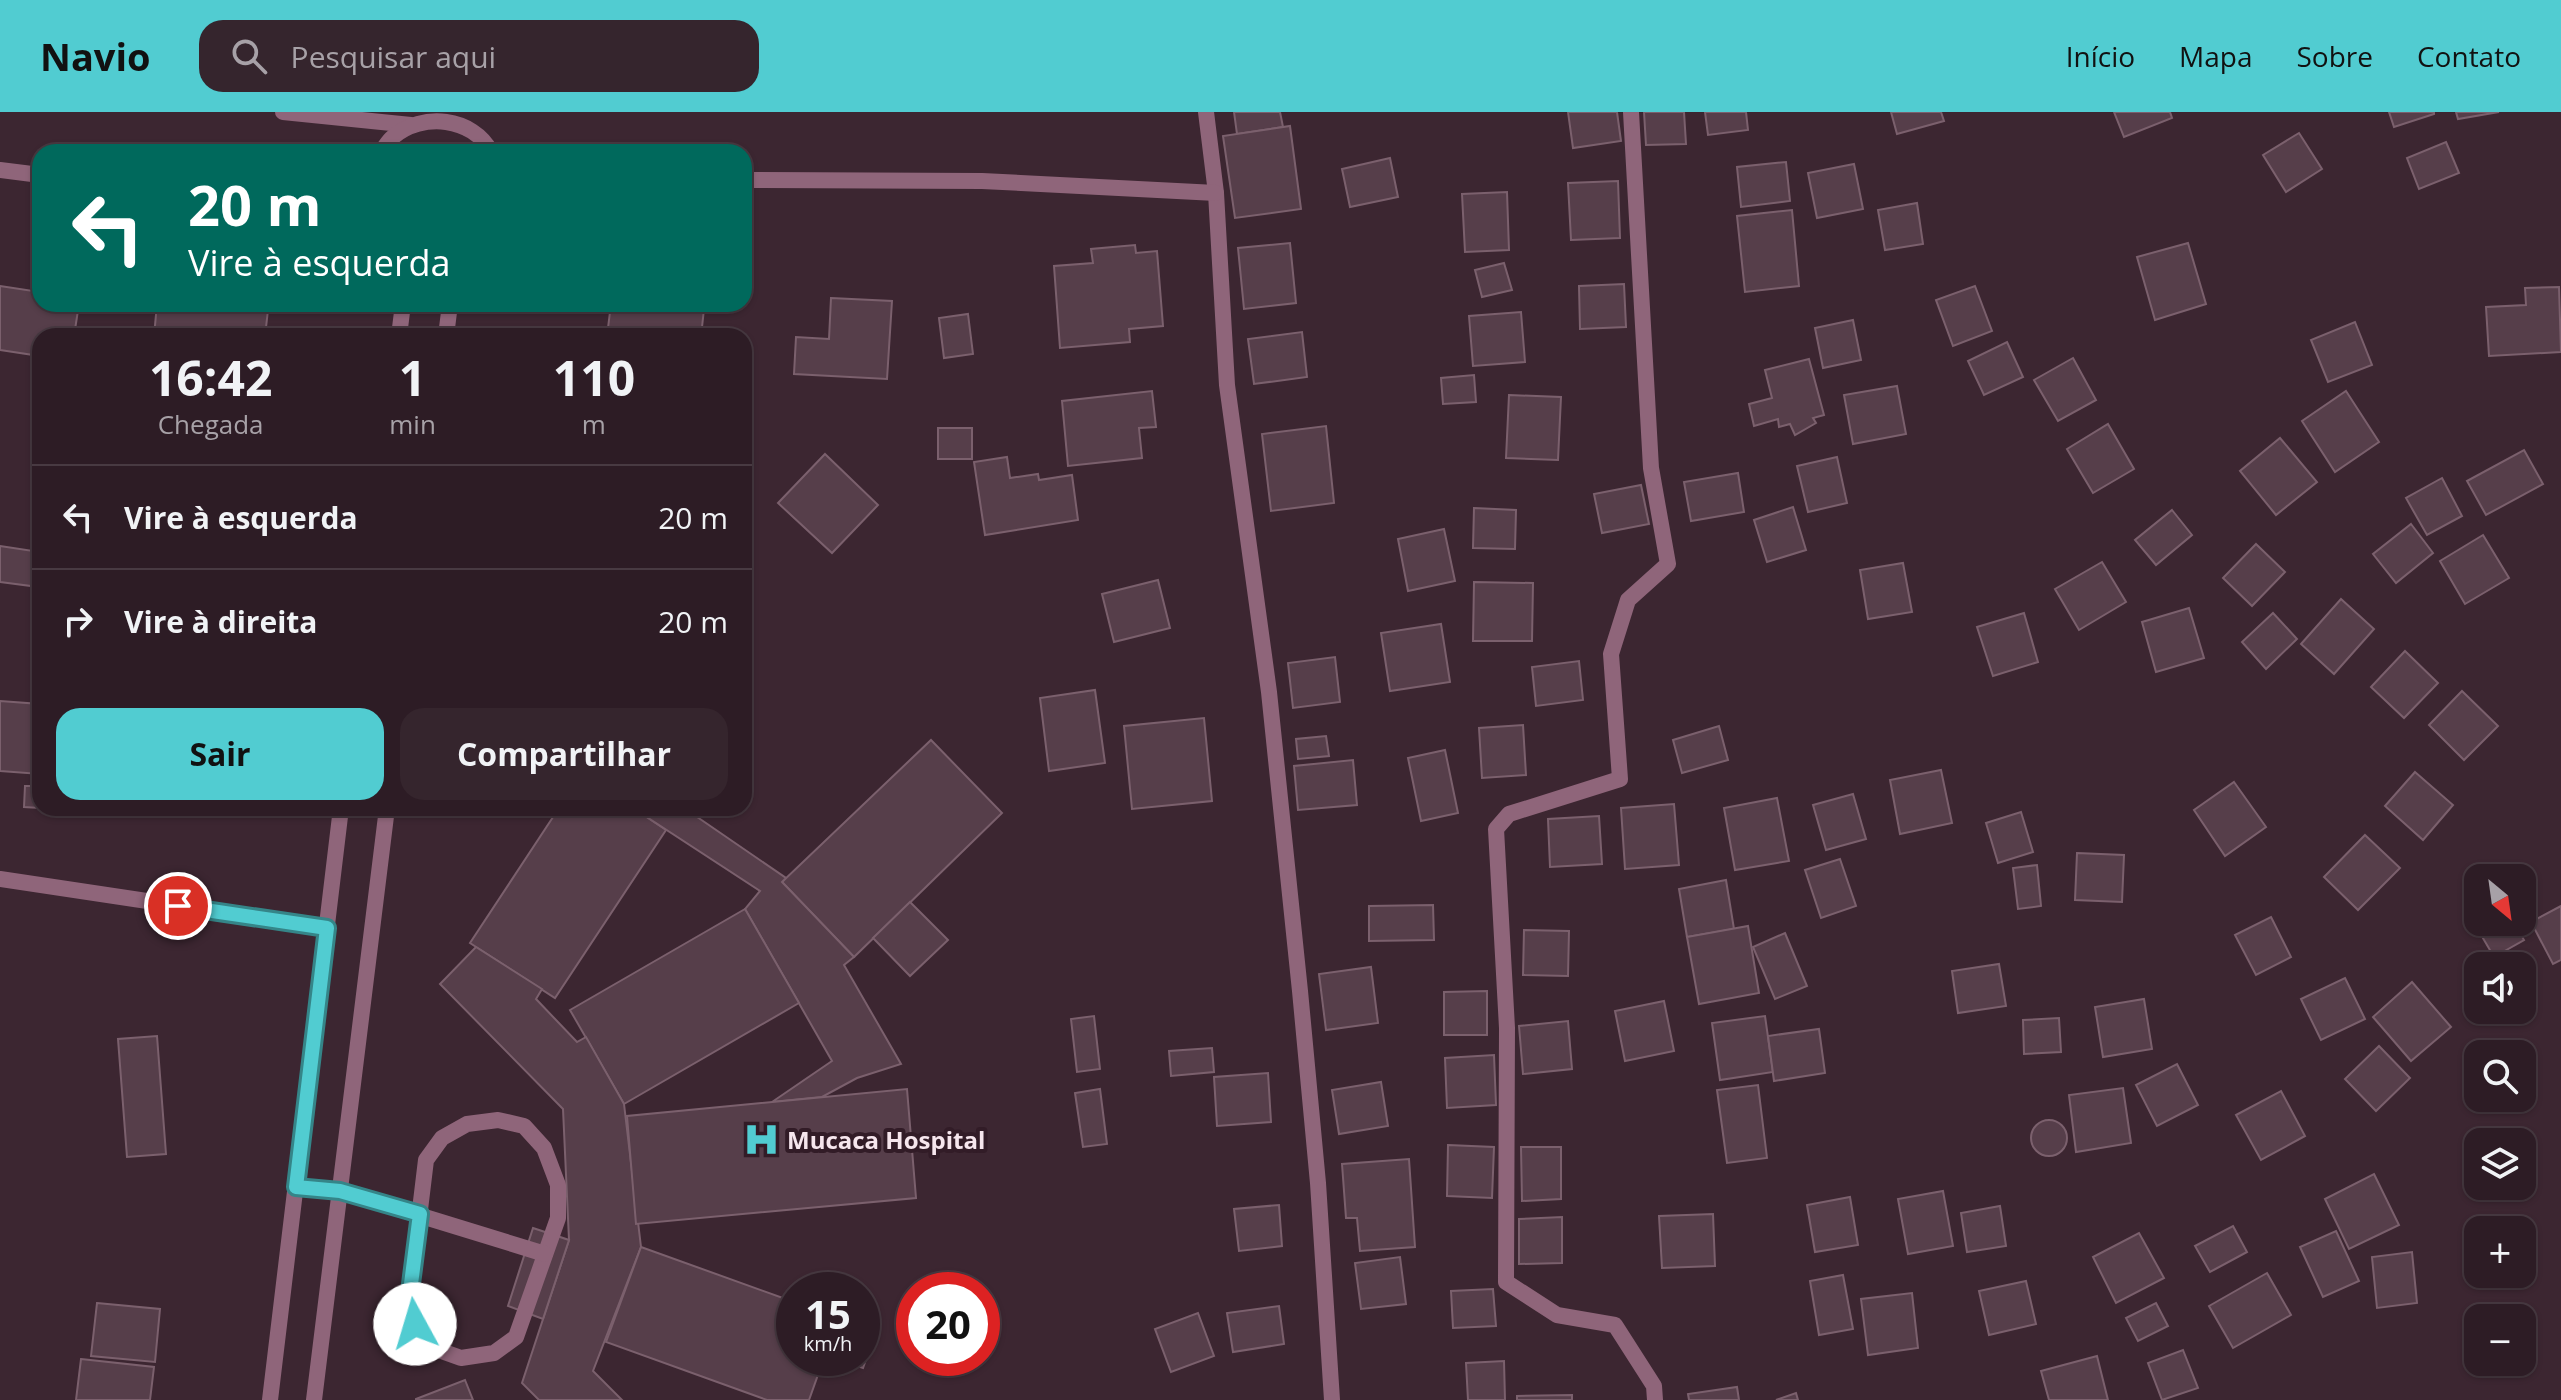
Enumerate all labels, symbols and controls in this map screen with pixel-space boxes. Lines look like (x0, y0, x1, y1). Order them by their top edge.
search box (199, 20, 759, 92)
text: Navio (40, 30, 151, 82)
icon: search (227, 34, 271, 78)
text: Pesquisar aqui (291, 36, 496, 77)
text: Início (2066, 37, 2135, 75)
text: Mapa (2179, 37, 2252, 75)
text: Sobre (2296, 37, 2373, 75)
text: Contato (2417, 37, 2521, 75)
text: 20 m (188, 166, 322, 242)
icon: left (56, 176, 160, 280)
text: Vire à esquerda (188, 238, 451, 287)
text: 16:42 (149, 345, 272, 410)
text: 1 (399, 345, 426, 410)
text: 110 (553, 345, 635, 410)
text: Chegada (158, 406, 264, 442)
text: min (389, 406, 436, 442)
text: m (582, 406, 606, 442)
icon: left (56, 495, 100, 539)
text: Vire à esquerda (124, 497, 358, 538)
text: 20 m (658, 497, 728, 538)
icon: right (56, 599, 100, 643)
text: Vire à direita (124, 601, 318, 642)
text: 20 m (658, 601, 728, 642)
button: Sair (56, 708, 384, 800)
button: Compartilhar (400, 708, 728, 800)
north arrow (2464, 864, 2536, 936)
map controls (2464, 864, 2536, 1376)
pin (144, 872, 212, 940)
icon: arrive (156, 884, 200, 928)
button: sound (2464, 952, 2536, 1024)
button: search (2464, 1040, 2536, 1112)
hospital icon: Mucaca Hospital (742, 1120, 780, 1158)
place label: Mucaca Hospital (787, 1123, 985, 1156)
button: layers (2464, 1128, 2536, 1200)
button: + (2464, 1216, 2536, 1288)
speed limit sign: 20 (896, 1272, 1000, 1376)
position arrow (373, 1282, 457, 1366)
text: 15 (805, 1286, 851, 1341)
button: − (2464, 1304, 2536, 1376)
text: km/h (804, 1330, 852, 1357)

